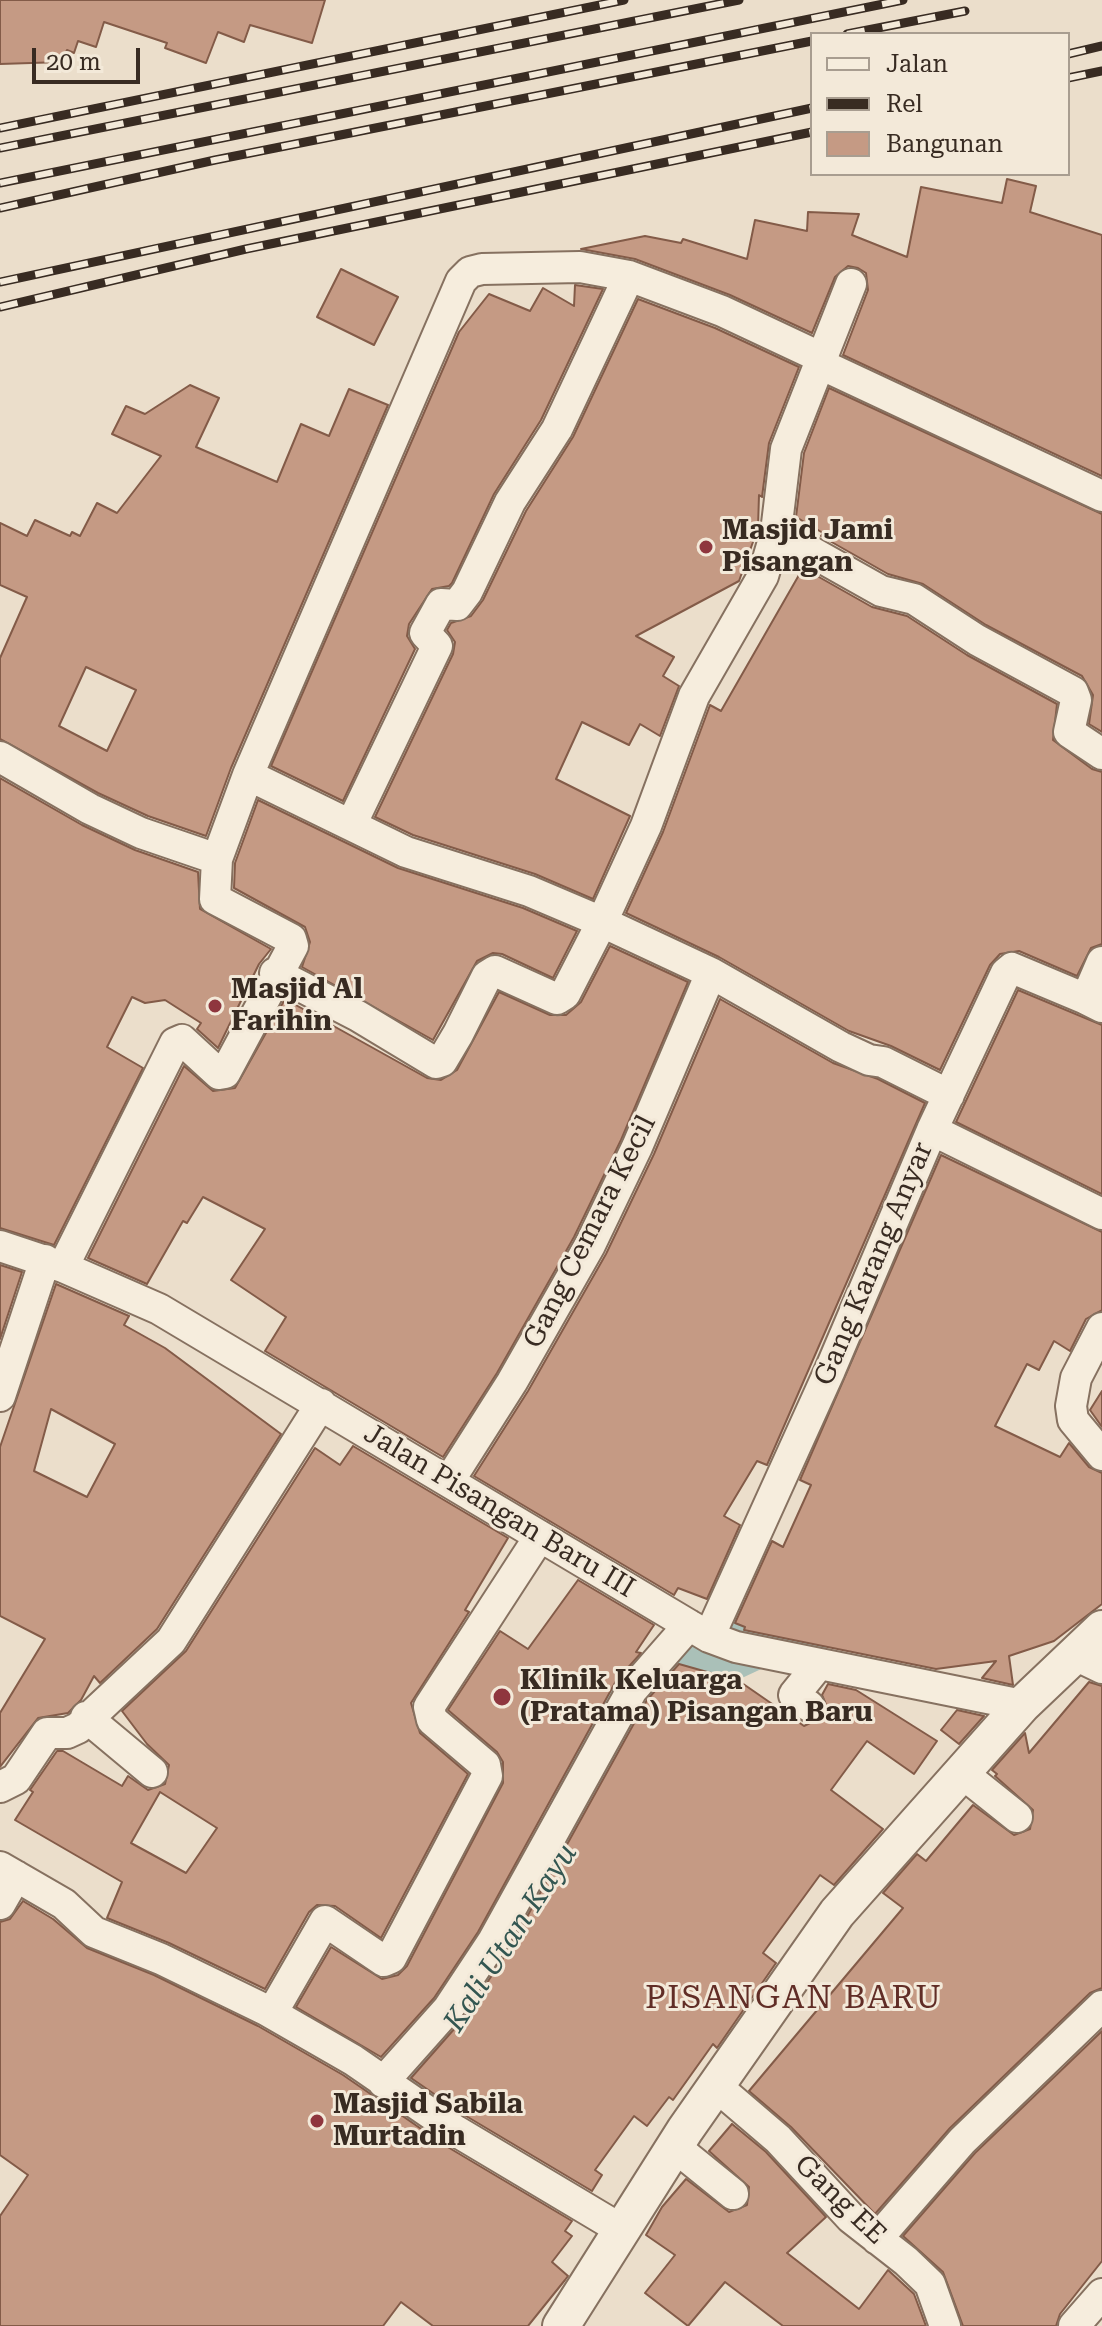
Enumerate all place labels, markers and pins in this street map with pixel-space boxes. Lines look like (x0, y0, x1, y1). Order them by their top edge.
place label: Masjid Jami Pisangan (722, 514, 893, 580)
marker: Masjid Jami Pisangan (697, 538, 715, 556)
place label: Masjid Al Farihin (231, 973, 363, 1039)
marker: Masjid Al Farihin (206, 997, 224, 1015)
place label: Klinik Keluarga (Pratama) Pisangan Baru (520, 1664, 873, 1730)
marker: Klinik Keluarga (Pratama) Pisangan Baru (491, 1686, 513, 1708)
place label: Masjid Sabila Murtadin (333, 2088, 523, 2154)
marker: Masjid Sabila Murtadin (308, 2112, 326, 2130)

